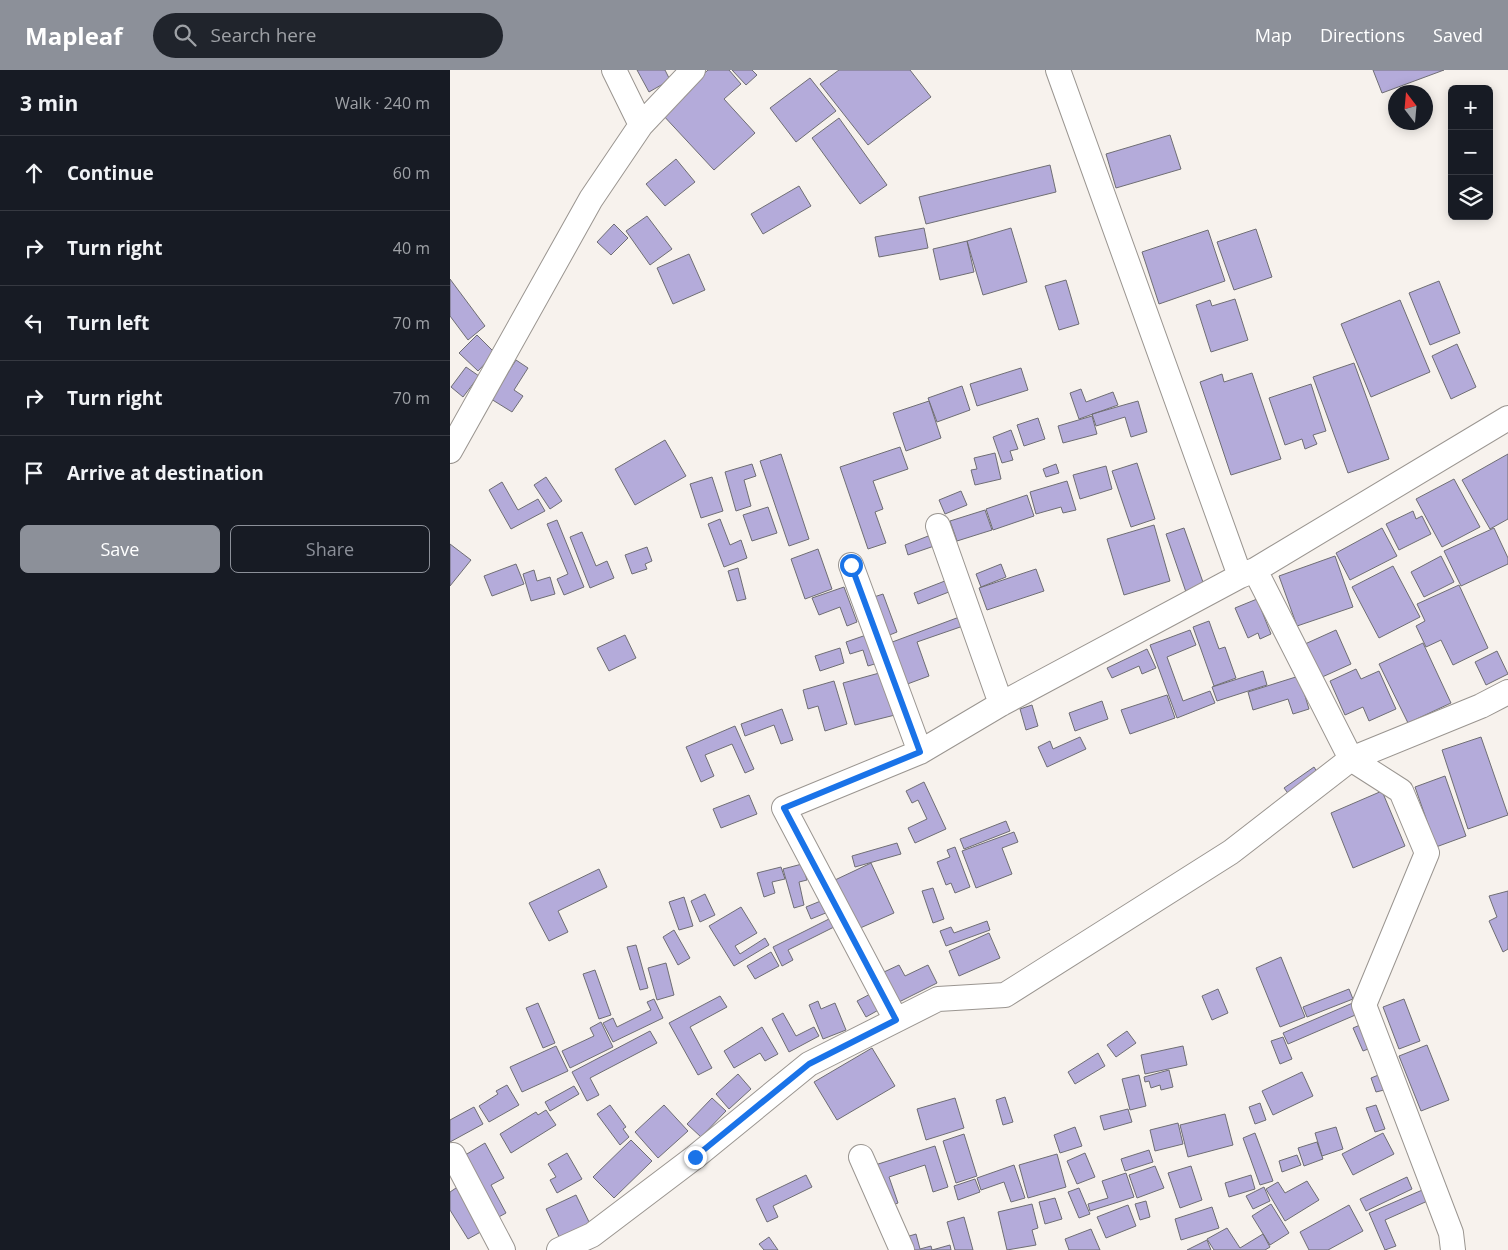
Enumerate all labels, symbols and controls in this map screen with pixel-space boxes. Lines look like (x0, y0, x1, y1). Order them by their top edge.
search box (153, 13, 503, 58)
text: Mapleaf (25, 19, 123, 52)
icon: search (171, 21, 199, 49)
text: Search here (211, 22, 316, 48)
text: Map (1255, 23, 1292, 47)
text: Directions (1320, 23, 1405, 47)
text: Saved (1433, 23, 1483, 47)
north arrow (1388, 85, 1433, 130)
map controls (1448, 85, 1493, 220)
button: + (1448, 85, 1493, 130)
text: 3 min (20, 89, 78, 117)
text: Walk · 240 m (335, 92, 430, 114)
button: − (1448, 130, 1493, 175)
icon: ahead (20, 159, 48, 187)
text: Continue (67, 160, 154, 186)
text: 60 m (393, 162, 430, 184)
button: layers (1448, 175, 1493, 220)
icon: right (20, 234, 48, 262)
text: Turn right (67, 235, 162, 261)
text: 40 m (393, 237, 430, 259)
icon: left (20, 309, 48, 337)
text: Turn left (67, 310, 149, 336)
text: 70 m (393, 312, 430, 334)
icon: right (20, 384, 48, 412)
text: Turn right (67, 385, 162, 411)
text: 70 m (393, 387, 430, 409)
icon: arrive (20, 459, 48, 487)
text: Arrive at destination (67, 460, 264, 486)
button: Save (20, 525, 220, 573)
button: Share (230, 525, 430, 573)
route start (840, 554, 863, 577)
route end (684, 1146, 707, 1169)

